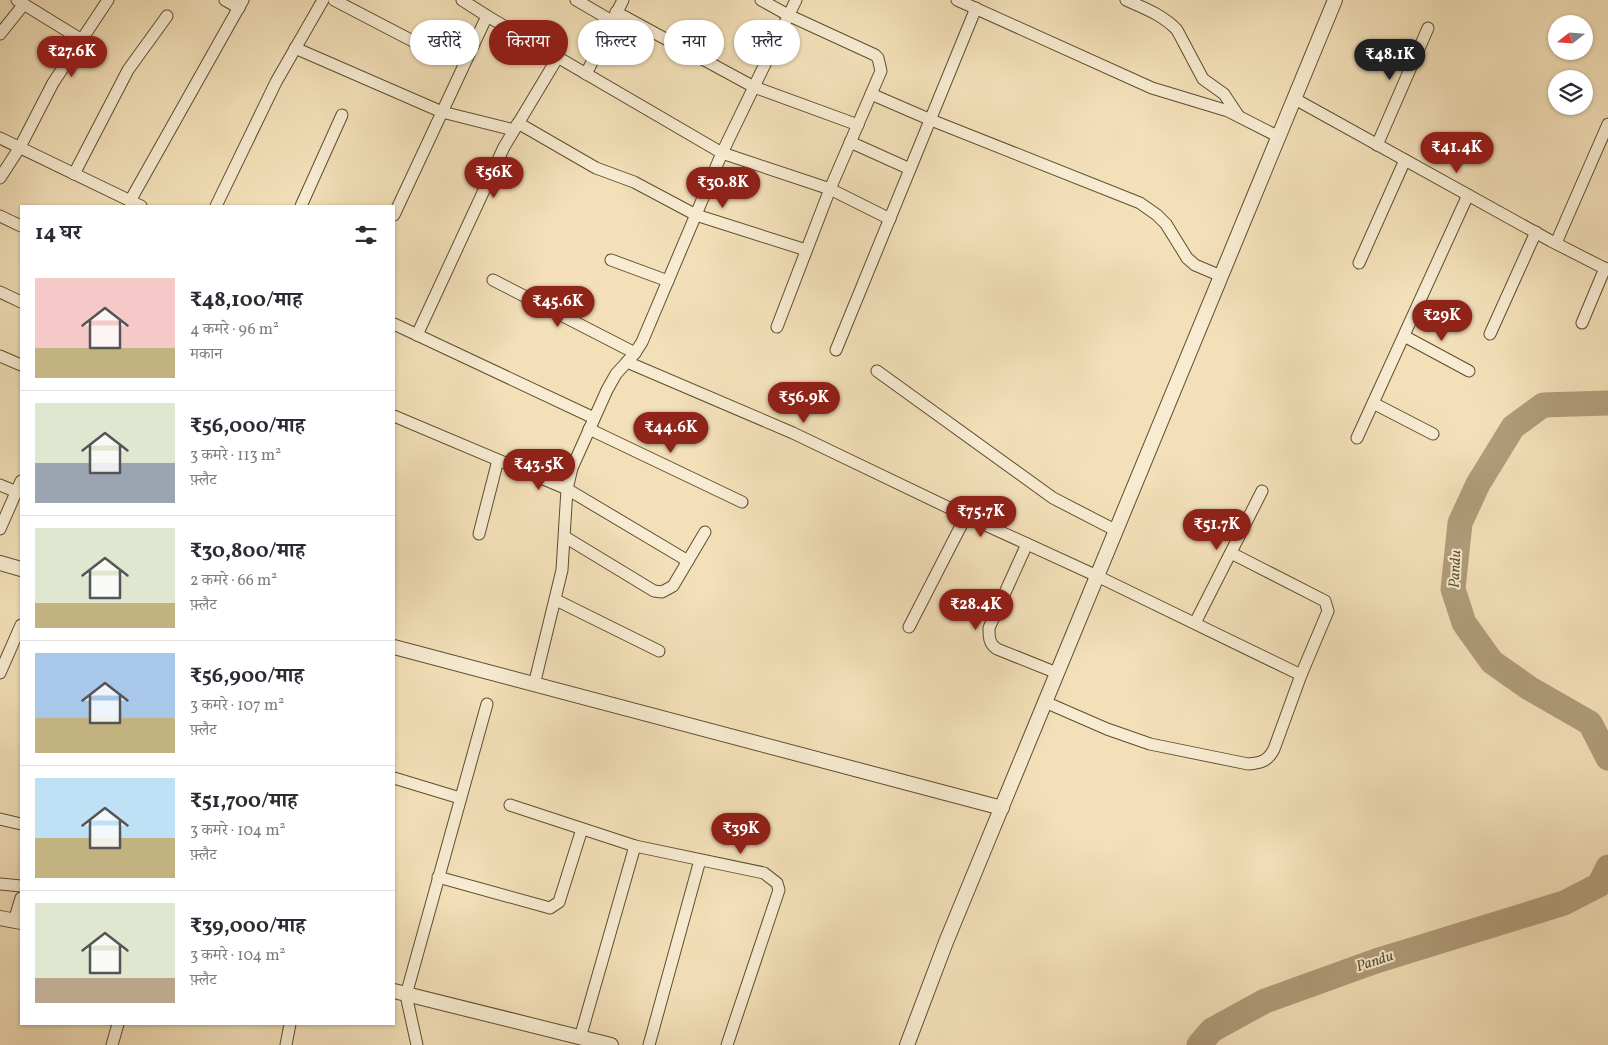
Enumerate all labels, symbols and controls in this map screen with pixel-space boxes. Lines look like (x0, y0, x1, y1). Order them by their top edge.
north arrow (1548, 15, 1592, 60)
map controls (1548, 15, 1593, 115)
chip: खरीदें (410, 20, 479, 65)
chip: किराया (489, 20, 568, 65)
chip: फ़िल्टर (578, 20, 654, 65)
chip: नया (664, 20, 724, 65)
chip: फ़्लैट (734, 20, 800, 65)
pin: ₹27.6K (31, 36, 113, 78)
pin: ₹48.1K (1349, 38, 1431, 81)
text: ₹27.6K (48, 41, 96, 63)
text: ₹48.1K (1365, 44, 1415, 66)
button: layers (1548, 70, 1593, 115)
pin: ₹41.4K (1416, 132, 1498, 174)
text: ₹41.4K (1432, 137, 1482, 159)
pin: ₹56K (464, 156, 524, 199)
text: ₹56K (476, 162, 512, 184)
pin: ₹30.8K (682, 166, 764, 209)
text: ₹30.8K (697, 172, 749, 194)
text: 14 घर (35, 219, 81, 248)
icon: filters (352, 221, 380, 249)
text: ₹48,100/माह (190, 286, 302, 315)
pin: ₹45.6K (517, 286, 599, 328)
text: ₹45.6K (533, 291, 583, 313)
icon: home (75, 298, 135, 358)
pin: ₹29K (1412, 300, 1472, 342)
text: ₹29K (1423, 305, 1461, 327)
text: 4 कमरे · 96 m² (190, 319, 279, 341)
text: मकान (190, 344, 222, 366)
pin: ₹56.9K (763, 382, 845, 424)
text: ₹56.9K (779, 387, 829, 409)
text: ₹56,000/माह (190, 412, 305, 441)
pin: ₹44.6K (630, 412, 712, 454)
text: ₹44.6K (644, 417, 698, 439)
icon: home (75, 423, 135, 483)
text: 3 कमरे · 113 m² (190, 445, 281, 467)
pin: ₹43.5K (498, 448, 580, 491)
text: ₹43.5K (514, 454, 564, 476)
text: फ़्लैट (190, 470, 217, 492)
pin: ₹75.7K (940, 496, 1022, 538)
text: ₹75.7K (957, 501, 1005, 523)
pin: ₹51.7K (1176, 508, 1258, 551)
text: ₹51.7K (1194, 514, 1240, 536)
text: ₹30,800/माह (190, 537, 305, 566)
icon: home (75, 548, 135, 608)
water label: Pandu (1445, 549, 1468, 589)
text: 2 कमरे · 66 m² (190, 570, 277, 592)
pin: ₹28.4K (935, 588, 1017, 631)
text: ₹28.4K (950, 594, 1002, 616)
text: फ़्लैट (190, 595, 217, 617)
text: ₹56,900/माह (190, 662, 304, 691)
icon: home (75, 673, 135, 733)
text: 3 कमरे · 107 m² (190, 695, 284, 717)
text: फ़्लैट (190, 720, 217, 742)
text: ₹51,700/माह (190, 787, 297, 816)
icon: home (75, 798, 135, 858)
pin: ₹39K (711, 812, 771, 855)
text: ₹39K (722, 818, 760, 840)
text: 3 कमरे · 104 m² (190, 820, 285, 842)
text: फ़्लैट (190, 845, 217, 867)
text: ₹39,000/माह (190, 912, 305, 941)
icon: home (75, 923, 135, 983)
text: 3 कमरे · 104 m² (190, 945, 285, 967)
water label: Pandu (1354, 946, 1397, 978)
text: फ़्लैट (190, 970, 217, 992)

